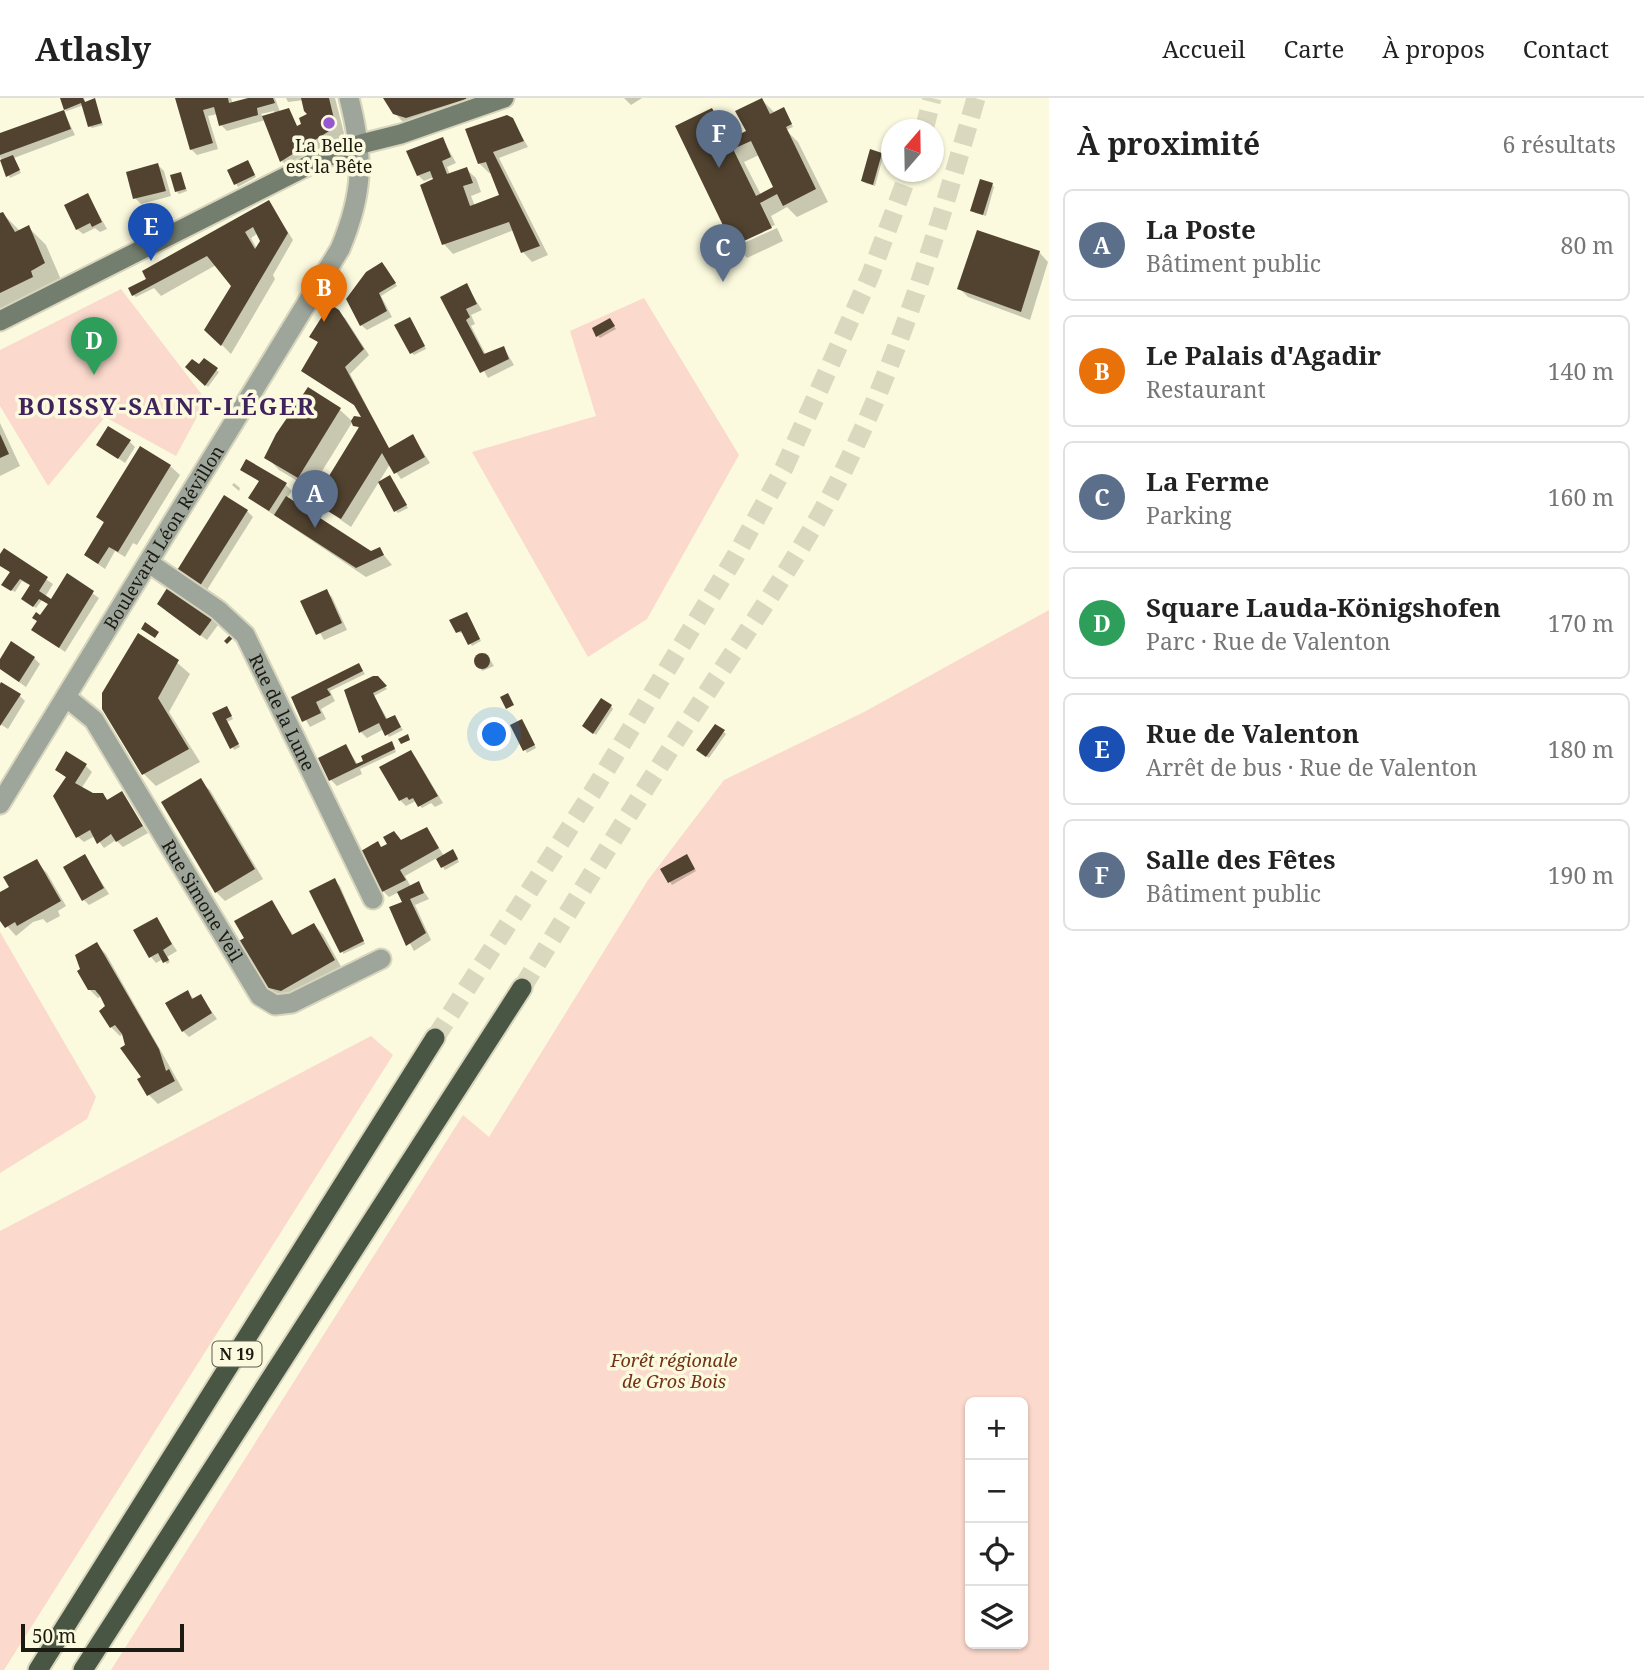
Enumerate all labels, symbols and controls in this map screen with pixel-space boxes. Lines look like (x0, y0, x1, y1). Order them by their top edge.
text: Atlasly (35, 26, 151, 71)
text: Accueil (1162, 32, 1245, 65)
text: Carte (1283, 32, 1344, 65)
text: À propos (1382, 32, 1485, 65)
text: Contact (1523, 32, 1609, 65)
pin: F (696, 110, 742, 168)
marker: La Belle est la Bête (321, 115, 337, 131)
north arrow (881, 119, 944, 182)
text: À proximité (1077, 123, 1260, 164)
text: 6 résultats (1502, 128, 1616, 160)
place label: La Belle est la Bête (286, 133, 372, 178)
pin: E (128, 203, 174, 261)
text: La Poste (1146, 211, 1256, 247)
pin: C (700, 224, 746, 282)
text: A (1093, 229, 1111, 261)
text: 80 m (1561, 229, 1614, 261)
text: Bâtiment public (1146, 247, 1321, 279)
pin: B (301, 264, 347, 322)
pin: D (71, 317, 117, 375)
text: Le Palais d'Agadir (1146, 337, 1381, 373)
text: B (1094, 355, 1110, 387)
text: 140 m (1548, 355, 1614, 387)
text: Restaurant (1146, 373, 1266, 405)
district label: BOISSY-SAINT-LÉGER (18, 389, 316, 422)
street label: Boulevard Léon Révillon (98, 440, 229, 634)
text: La Ferme (1146, 463, 1269, 499)
pin: A (292, 470, 338, 528)
text: C (1094, 481, 1110, 513)
text: 160 m (1548, 481, 1614, 513)
text: Parking (1146, 499, 1232, 531)
text: Square Lauda-Königshofen (1146, 589, 1501, 625)
text: D (1093, 607, 1111, 639)
text: 170 m (1548, 607, 1614, 639)
text: Parc · Rue de Valenton (1146, 625, 1391, 657)
street label: Rue de la Lune (244, 650, 321, 775)
text: Rue de Valenton (1146, 715, 1359, 751)
your location (477, 717, 511, 751)
text: E (1094, 733, 1110, 765)
text: 180 m (1548, 733, 1614, 765)
text: Arrêt de bus · Rue de Valenton (1146, 751, 1477, 783)
street label: Rue Simone Veil (157, 835, 249, 967)
text: Salle des Fêtes (1146, 841, 1336, 877)
text: F (1095, 859, 1109, 891)
text: 190 m (1548, 859, 1614, 891)
text: Bâtiment public (1146, 877, 1321, 909)
road number: N 19 (212, 1342, 262, 1366)
park label: Forêt régionale de Gros Bois (610, 1348, 738, 1393)
map controls (965, 1397, 1028, 1649)
button: + (965, 1397, 1028, 1460)
button: − (965, 1460, 1028, 1523)
button: locate (965, 1523, 1028, 1586)
button: layers (965, 1586, 1028, 1649)
scale bar (21, 1621, 184, 1653)
text: 50 m (32, 1623, 76, 1649)

